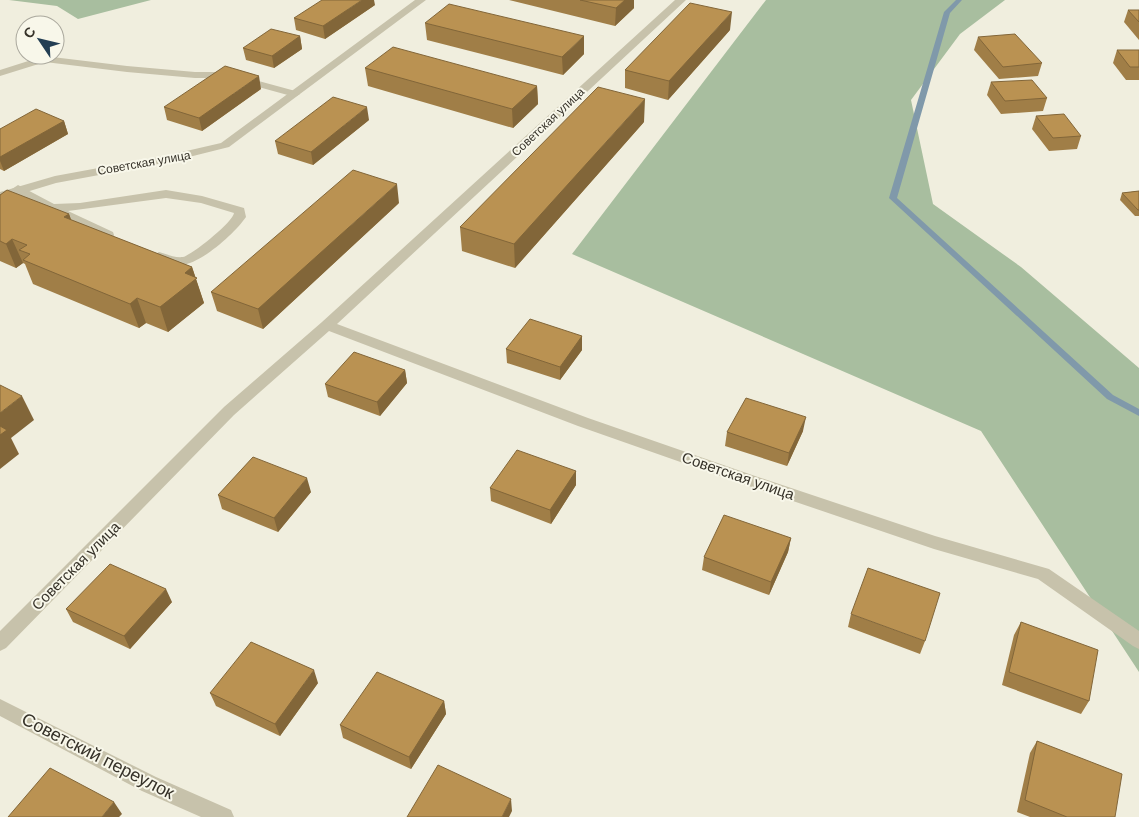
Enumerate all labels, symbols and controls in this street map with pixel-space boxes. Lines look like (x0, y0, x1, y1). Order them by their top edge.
north arrow (15, 15, 65, 65)
text: С (20, 24, 39, 41)
street label: Советская улица (509, 85, 587, 159)
street label: Советская улица (96, 148, 192, 178)
street label: Советская улица (680, 448, 797, 503)
street label: Советская улица (28, 518, 124, 613)
street label: Советский переулок (18, 709, 178, 803)

